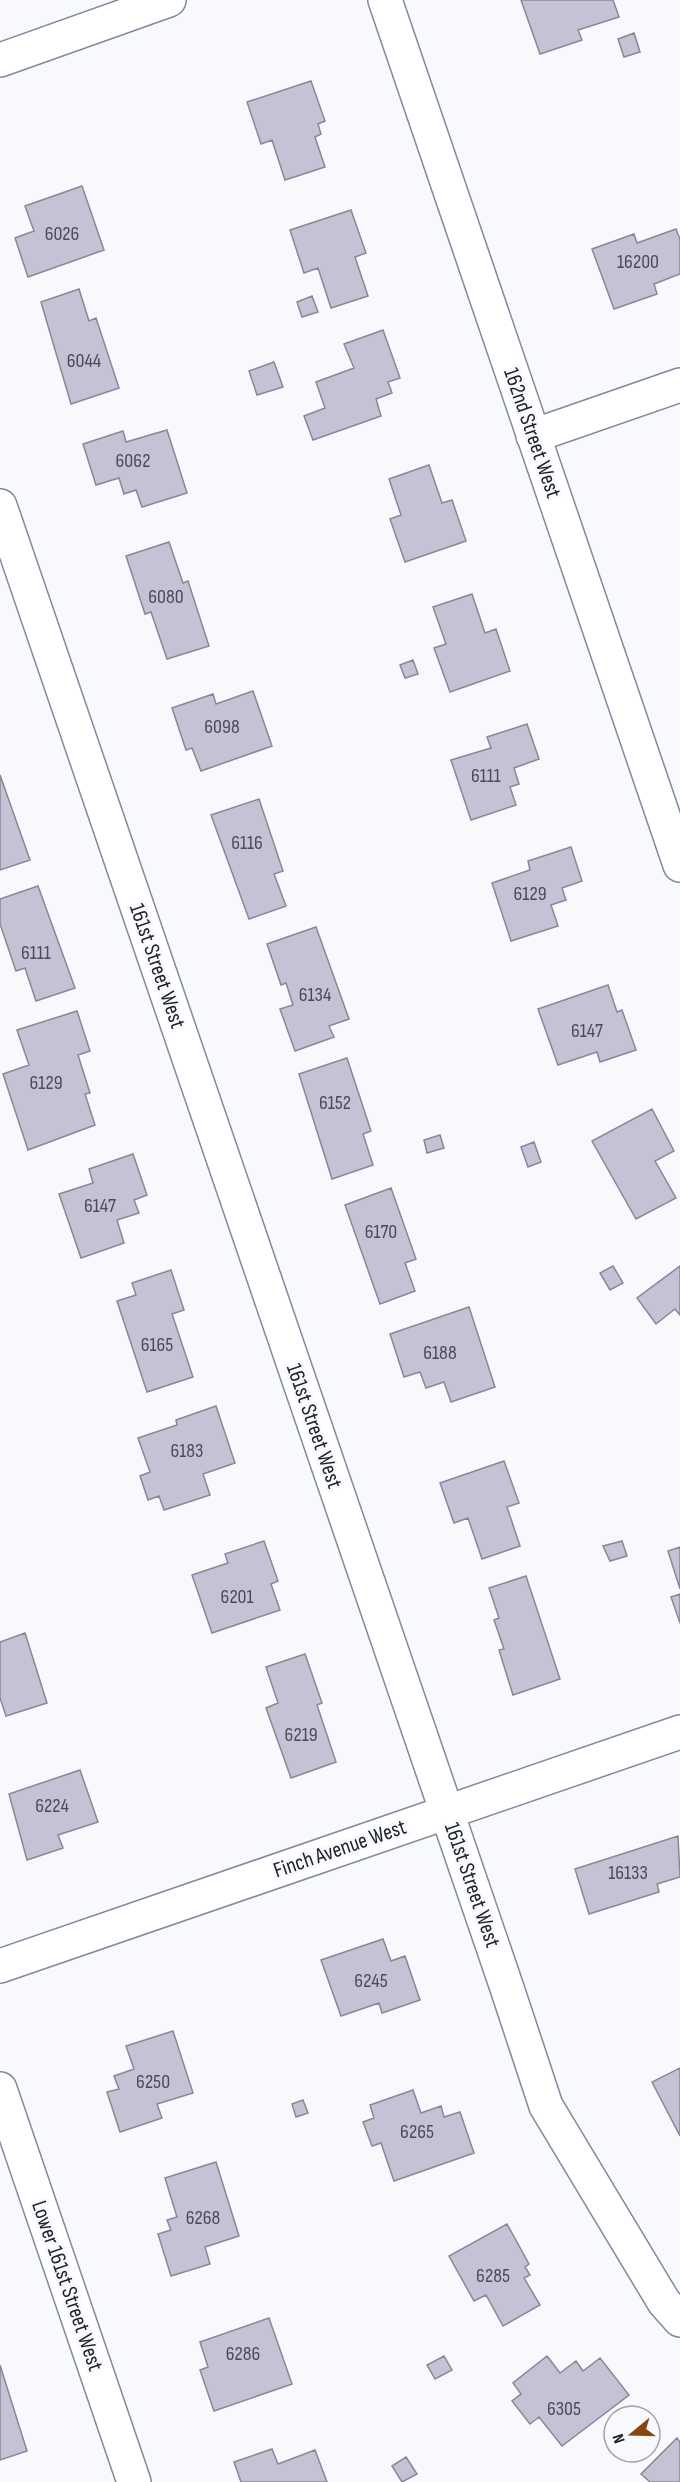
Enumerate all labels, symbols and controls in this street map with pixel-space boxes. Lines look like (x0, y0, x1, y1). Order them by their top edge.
house number: 6026 (45, 222, 79, 246)
house number: 16200 (617, 250, 659, 274)
house number: 6044 (67, 349, 101, 373)
street label: 162nd Street West (497, 364, 567, 502)
house number: 6062 (116, 449, 150, 473)
house number: 6080 (148, 585, 184, 609)
house number: 6098 (204, 715, 240, 739)
house number: 6111 (471, 764, 501, 788)
house number: 6116 (231, 831, 263, 855)
house number: 6129 (513, 882, 547, 906)
street label: 161st Street West (123, 900, 191, 1032)
house number: 6111 (21, 941, 51, 965)
house number: 6134 (299, 983, 331, 1007)
house number: 6147 (571, 1019, 603, 1043)
house number: 6129 (29, 1071, 63, 1095)
house number: 6152 (319, 1091, 351, 1115)
house number: 6147 (84, 1194, 116, 1218)
house number: 6170 (365, 1220, 397, 1244)
house number: 6165 (141, 1333, 173, 1357)
house number: 6188 (423, 1341, 457, 1365)
street label: 161st Street West (280, 1360, 348, 1492)
house number: 6183 (171, 1439, 203, 1463)
house number: 6201 (220, 1585, 254, 1609)
house number: 6219 (284, 1723, 318, 1747)
house number: 6224 (35, 1794, 69, 1818)
street label: Finch Avenue West (270, 1814, 410, 1884)
street label: 161st Street West (438, 1819, 506, 1951)
house number: 16133 (608, 1861, 648, 1885)
house number: 6245 (354, 1969, 388, 1993)
house number: 6250 (136, 2070, 170, 2094)
house number: 6265 (400, 2120, 434, 2144)
street label: Lower 161st Street West (25, 2197, 109, 2375)
house number: 6268 (186, 2206, 220, 2230)
house number: 6285 (476, 2264, 510, 2288)
house number: 6286 (226, 2342, 260, 2366)
house number: 6305 (547, 2397, 581, 2421)
north arrow (602, 2404, 662, 2464)
text: N (609, 2431, 630, 2446)

